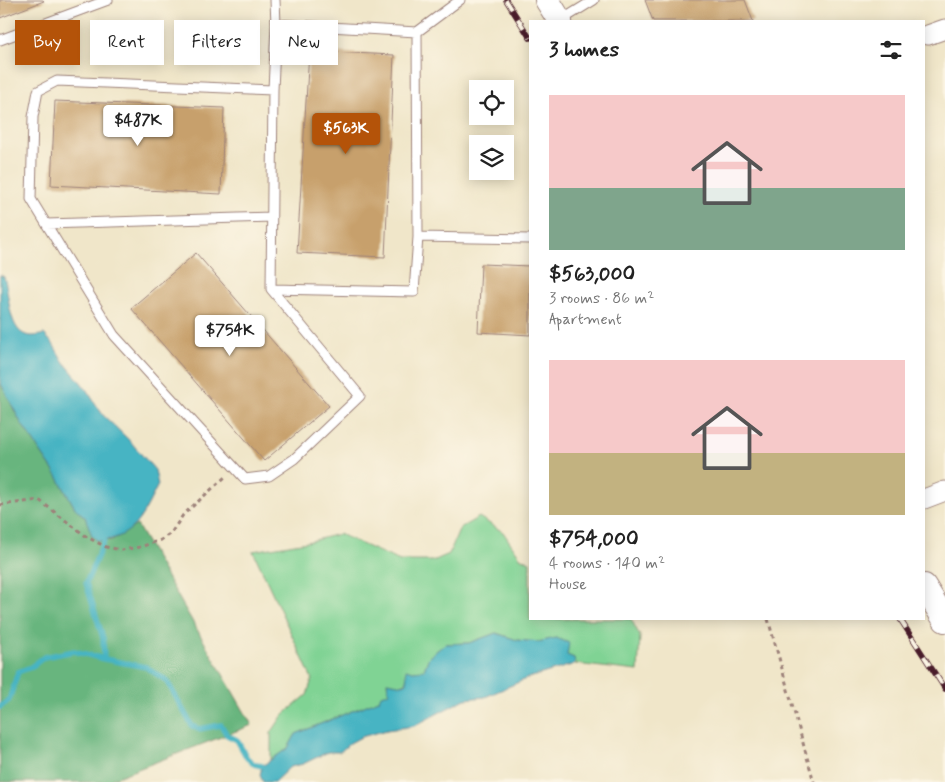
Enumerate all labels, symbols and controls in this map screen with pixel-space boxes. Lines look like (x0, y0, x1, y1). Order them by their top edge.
chip: Buy (15, 20, 80, 65)
chip: Rent (90, 20, 164, 65)
chip: Filters (174, 20, 260, 65)
chip: New (270, 20, 338, 65)
text: 3 homes (549, 36, 619, 64)
icon: filters (877, 36, 905, 64)
map controls (469, 80, 514, 180)
button: locate (469, 80, 514, 125)
pin: $487K (103, 104, 173, 147)
text: $487K (114, 110, 162, 131)
pin: $563K (311, 112, 381, 155)
text: $563K (323, 118, 369, 139)
icon: home (682, 128, 772, 218)
button: layers (469, 135, 514, 180)
text: $563,000 (549, 260, 635, 288)
text: 3 rooms · 86 m² (549, 288, 654, 309)
text: Apartment (549, 309, 622, 330)
pin: $754K (195, 314, 265, 357)
text: $754K (206, 320, 254, 341)
icon: home (682, 393, 772, 483)
text: $754,000 (549, 525, 639, 553)
text: 4 rooms · 140 m² (549, 553, 665, 574)
text: House (549, 574, 587, 595)

